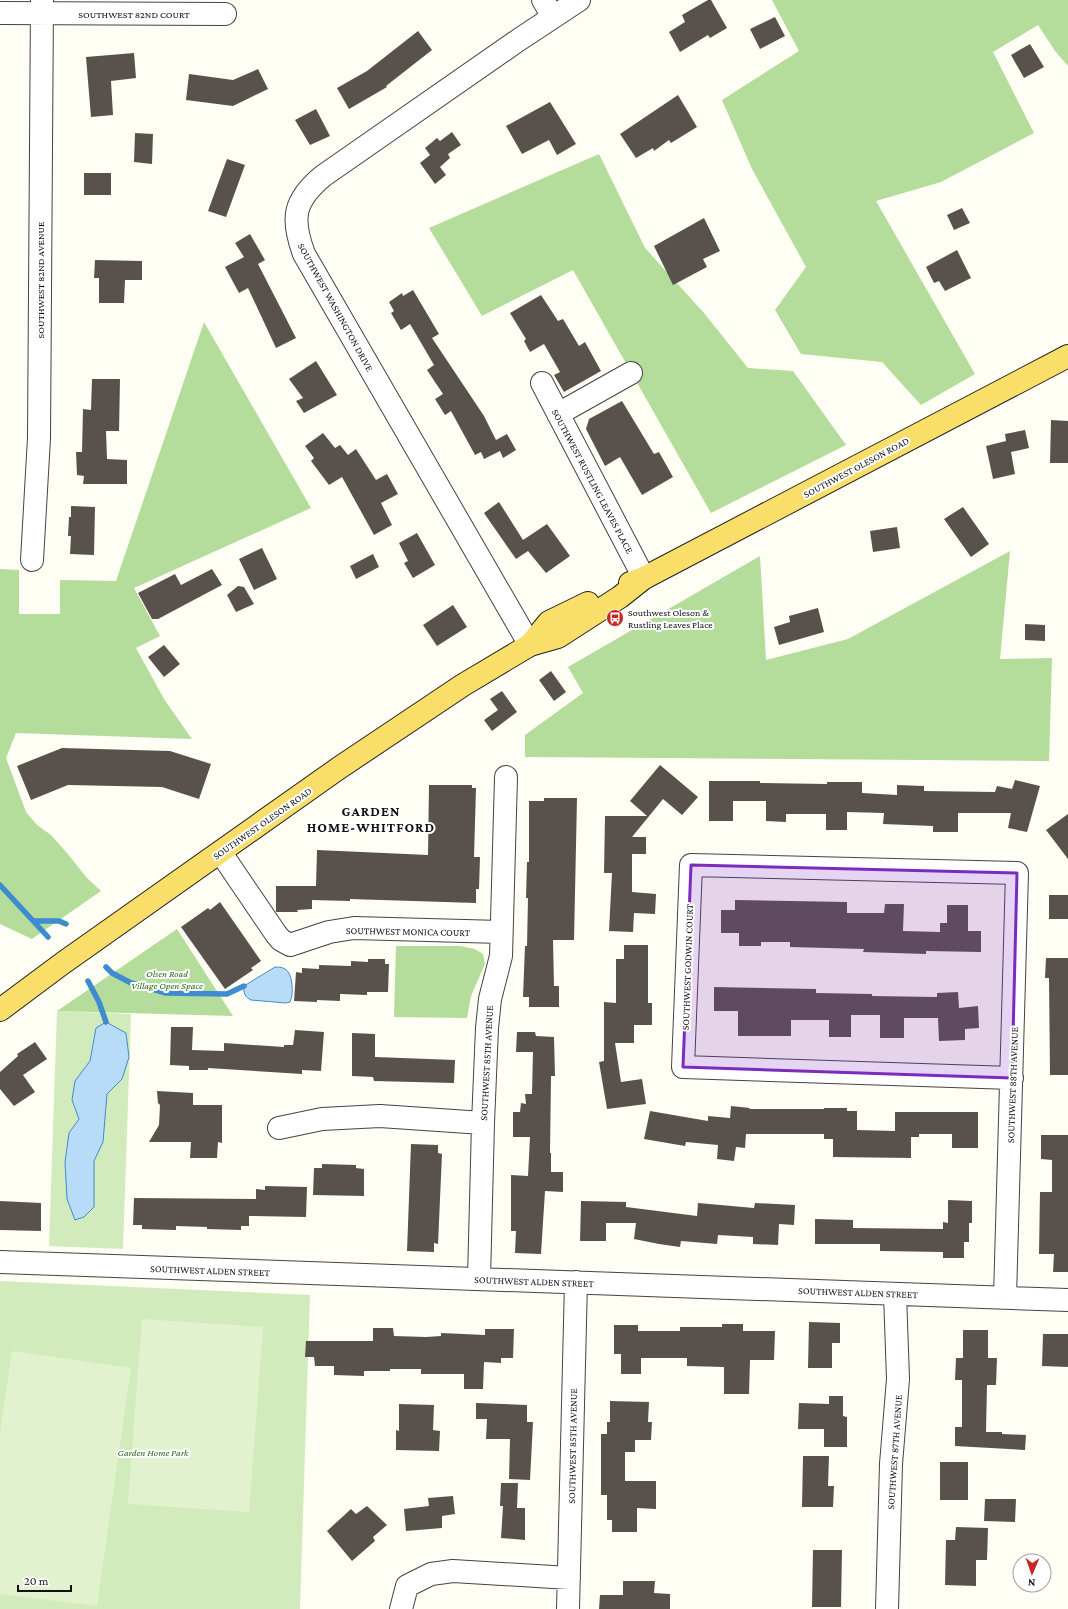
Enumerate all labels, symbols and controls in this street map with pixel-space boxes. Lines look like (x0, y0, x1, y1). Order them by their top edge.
street label: SOUTHWEST 82ND COURT (78, 9, 190, 20)
street label: SOUTHWEST 82ND AVENUE (35, 221, 46, 338)
street label: SOUTHWEST WASHINGTON DRIVE (296, 241, 376, 374)
street label: SOUTHWEST RUSTLING LEAVES PLACE (550, 407, 636, 556)
street label: SOUTHWEST OLESON ROAD (802, 435, 911, 500)
place label: Southwest Oleson & Rustling Leaves Place (628, 607, 713, 630)
bus stop icon: Southwest Oleson & Rustling Leaves Place (605, 608, 625, 628)
street label: SOUTHWEST OLESON ROAD (211, 785, 314, 862)
district label: GARDEN HOME-WHITFORD (307, 803, 435, 835)
street label: SOUTHWEST GODWIN COURT (680, 903, 695, 1030)
street label: SOUTHWEST MONICA COURT (346, 925, 471, 938)
park label: Olsen Road Village Open Space (131, 968, 203, 991)
street label: SOUTHWEST 85TH AVENUE (478, 1005, 495, 1121)
street label: SOUTHWEST 88TH AVENUE (1005, 1026, 1020, 1143)
street label: SOUTHWEST ALDEN STREET (150, 1263, 270, 1278)
street label: SOUTHWEST ALDEN STREET (474, 1274, 594, 1289)
street label: SOUTHWEST ALDEN STREET (798, 1285, 918, 1300)
street label: SOUTHWEST 85TH AVENUE (566, 1388, 579, 1504)
street label: SOUTHWEST 87TH AVENUE (885, 1394, 904, 1510)
park label: Garden Home Park (118, 1447, 189, 1458)
north arrow (1012, 1553, 1052, 1593)
scale bar (18, 1567, 71, 1593)
text: 20 m (24, 1574, 49, 1588)
text: N (1027, 1577, 1036, 1589)

